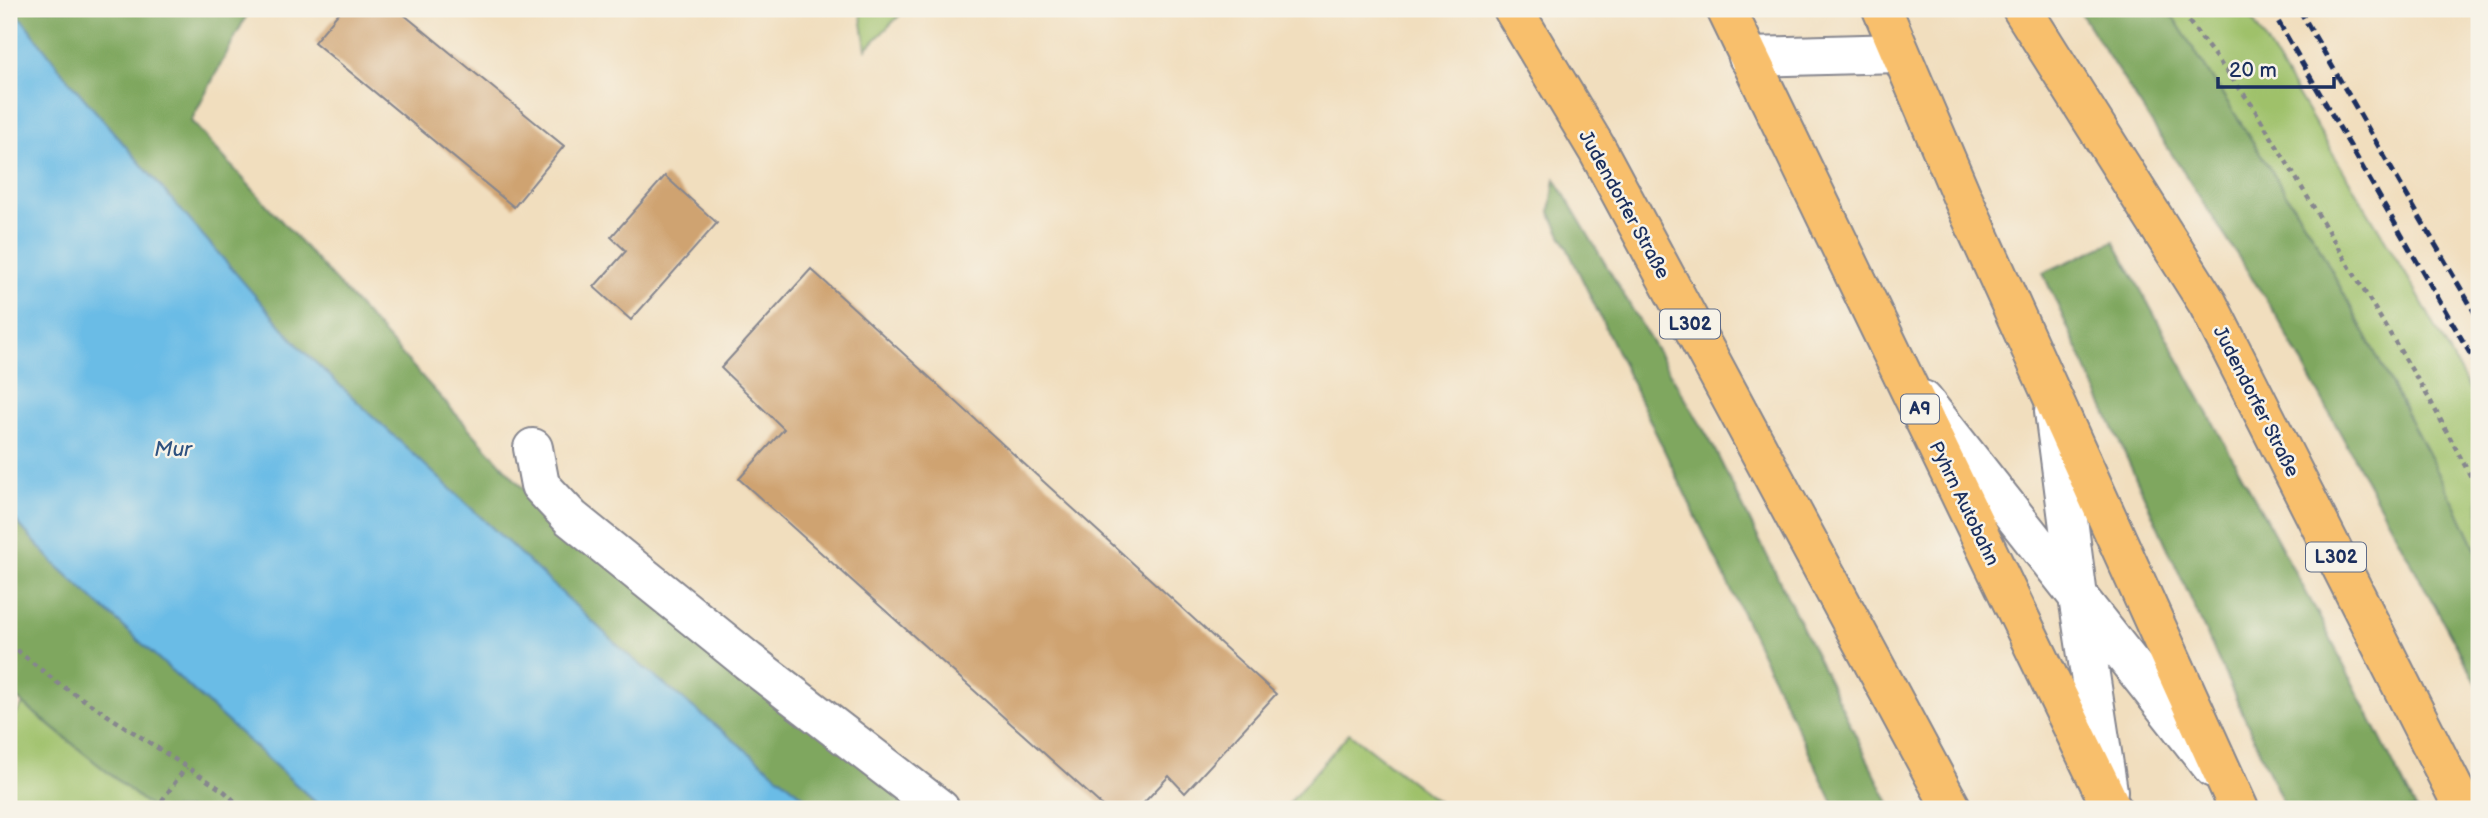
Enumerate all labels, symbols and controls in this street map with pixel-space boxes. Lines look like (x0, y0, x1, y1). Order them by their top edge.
scale bar (2218, 46, 2334, 90)
text: 20 m (2229, 58, 2277, 83)
street label: Judendorfer Straße (1573, 126, 1674, 283)
road number: L302 (1660, 310, 1720, 338)
street label: Judendorfer Straße (2208, 322, 2304, 481)
road number: A9 (1901, 394, 1939, 424)
water label: Mur (154, 437, 193, 462)
street label: Pyhrn Autobahn (1924, 438, 2004, 569)
road number: L302 (2306, 542, 2366, 572)

